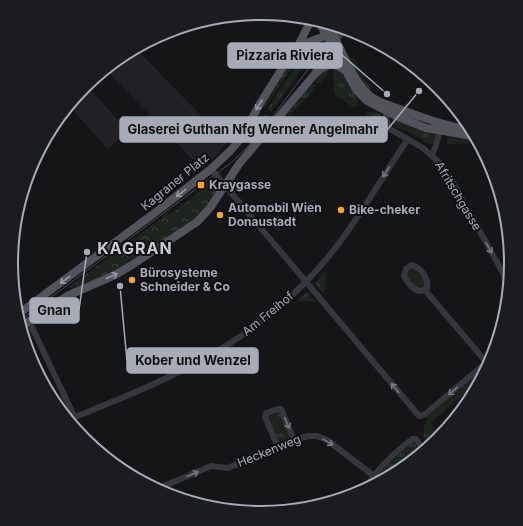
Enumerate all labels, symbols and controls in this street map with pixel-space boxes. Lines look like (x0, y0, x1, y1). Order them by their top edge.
callout: Pizzaria Riviera (228, 43, 342, 68)
text: Pizzaria Riviera (236, 47, 334, 63)
one-way arrow (254, 99, 262, 111)
callout: Glaserei Guthan Nfg Werner Angelmahr (120, 117, 387, 142)
text: Glaserei Guthan Nfg Werner Angelmahr (128, 121, 379, 137)
street label: Kagraner Platz (138, 150, 212, 214)
street label: Afritschgasse (432, 158, 485, 233)
one-way arrow (382, 166, 390, 177)
place label: Kraygasse (209, 177, 271, 192)
marker: Kraygasse (196, 180, 206, 190)
one-way arrow (175, 189, 186, 198)
place label: Automobil Wien Donaustadt (228, 200, 322, 229)
place label: Bike-cheker (349, 202, 420, 217)
marker: Bike-cheker (336, 205, 346, 215)
marker: Automobil Wien Donaustadt (215, 210, 225, 220)
district label: KAGRAN (97, 238, 173, 258)
one-way arrow (486, 241, 494, 253)
place label: Bürosysteme Schneider & Co (140, 265, 230, 294)
one-way arrow (106, 272, 118, 279)
one-way arrow (60, 275, 71, 284)
marker: Bürosysteme Schneider & Co (127, 275, 137, 285)
street label: Am Freihof (239, 288, 297, 339)
callout: Gnan (30, 298, 79, 323)
text: Gnan (37, 302, 71, 318)
callout: Kober und Wenzel (127, 348, 258, 373)
text: Kober und Wenzel (135, 352, 251, 368)
one-way arrow (391, 382, 400, 393)
one-way arrow (447, 387, 458, 396)
one-way arrow (284, 417, 291, 429)
street label: Heckenweg (235, 431, 303, 470)
one-way arrow (322, 437, 333, 446)
one-way arrow (187, 469, 199, 477)

